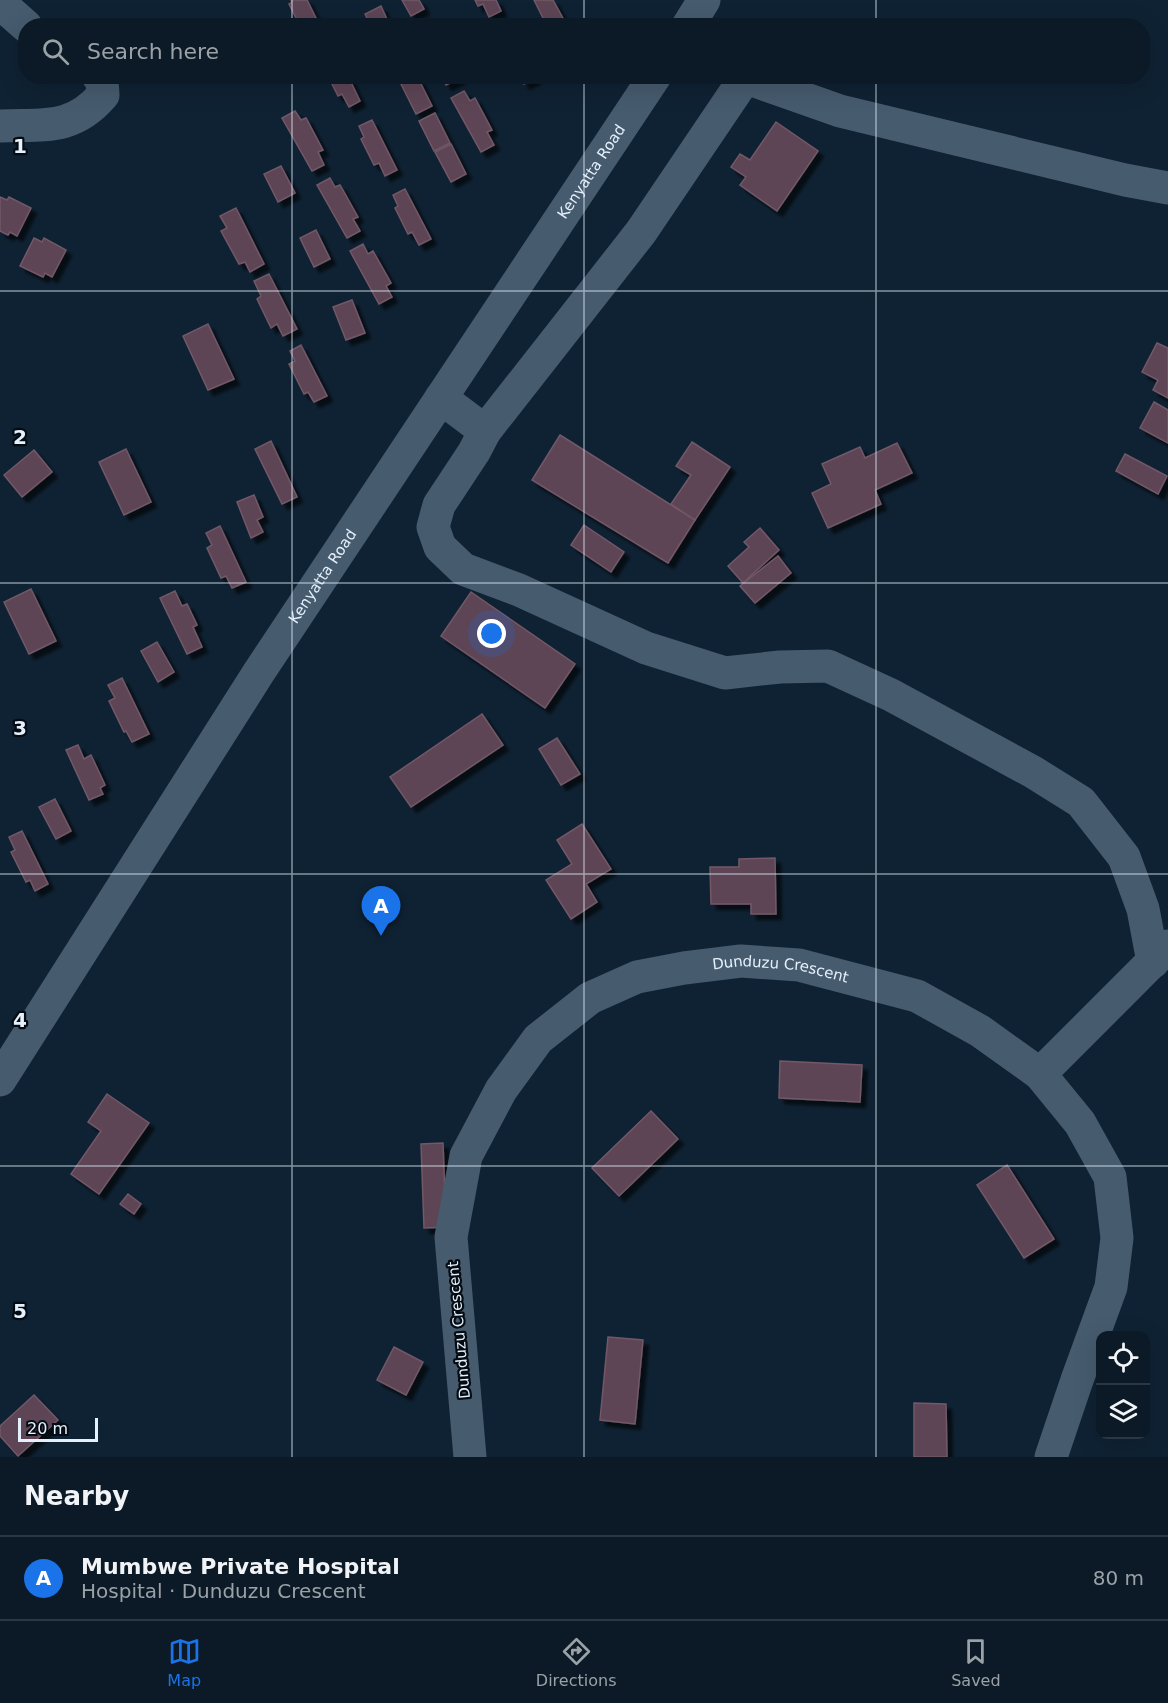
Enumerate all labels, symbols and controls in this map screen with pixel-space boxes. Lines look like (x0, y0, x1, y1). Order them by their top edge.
search box (18, 18, 1150, 84)
icon: search (39, 35, 72, 68)
text: Search here (87, 39, 219, 64)
street label: Kenyatta Road (554, 121, 629, 222)
text: 1 (13, 134, 27, 158)
text: 2 (13, 425, 27, 449)
street label: Kenyatta Road (285, 526, 360, 627)
your location (477, 619, 506, 648)
text: 3 (13, 716, 27, 740)
pin: A (362, 886, 400, 936)
street label: Dunduzu Crescent (711, 952, 851, 987)
text: 4 (13, 1008, 27, 1032)
street label: Dunduzu Crescent (444, 1260, 474, 1400)
text: 5 (13, 1299, 27, 1323)
map controls (1096, 1331, 1150, 1439)
button: locate (1096, 1331, 1150, 1385)
button: layers (1096, 1385, 1150, 1439)
scale bar (18, 1415, 98, 1442)
text: 20 m (27, 1419, 68, 1438)
text: Nearby (24, 1481, 129, 1511)
text: Mumbwe Private Hospital (81, 1554, 400, 1579)
text: A (36, 1566, 51, 1590)
text: 80 m (1093, 1566, 1144, 1590)
text: Hospital · Dunduzu Crescent (81, 1579, 366, 1603)
tab: Map (167, 1635, 201, 1690)
tab: Directions (536, 1635, 616, 1690)
tab: Saved (951, 1635, 1001, 1690)

